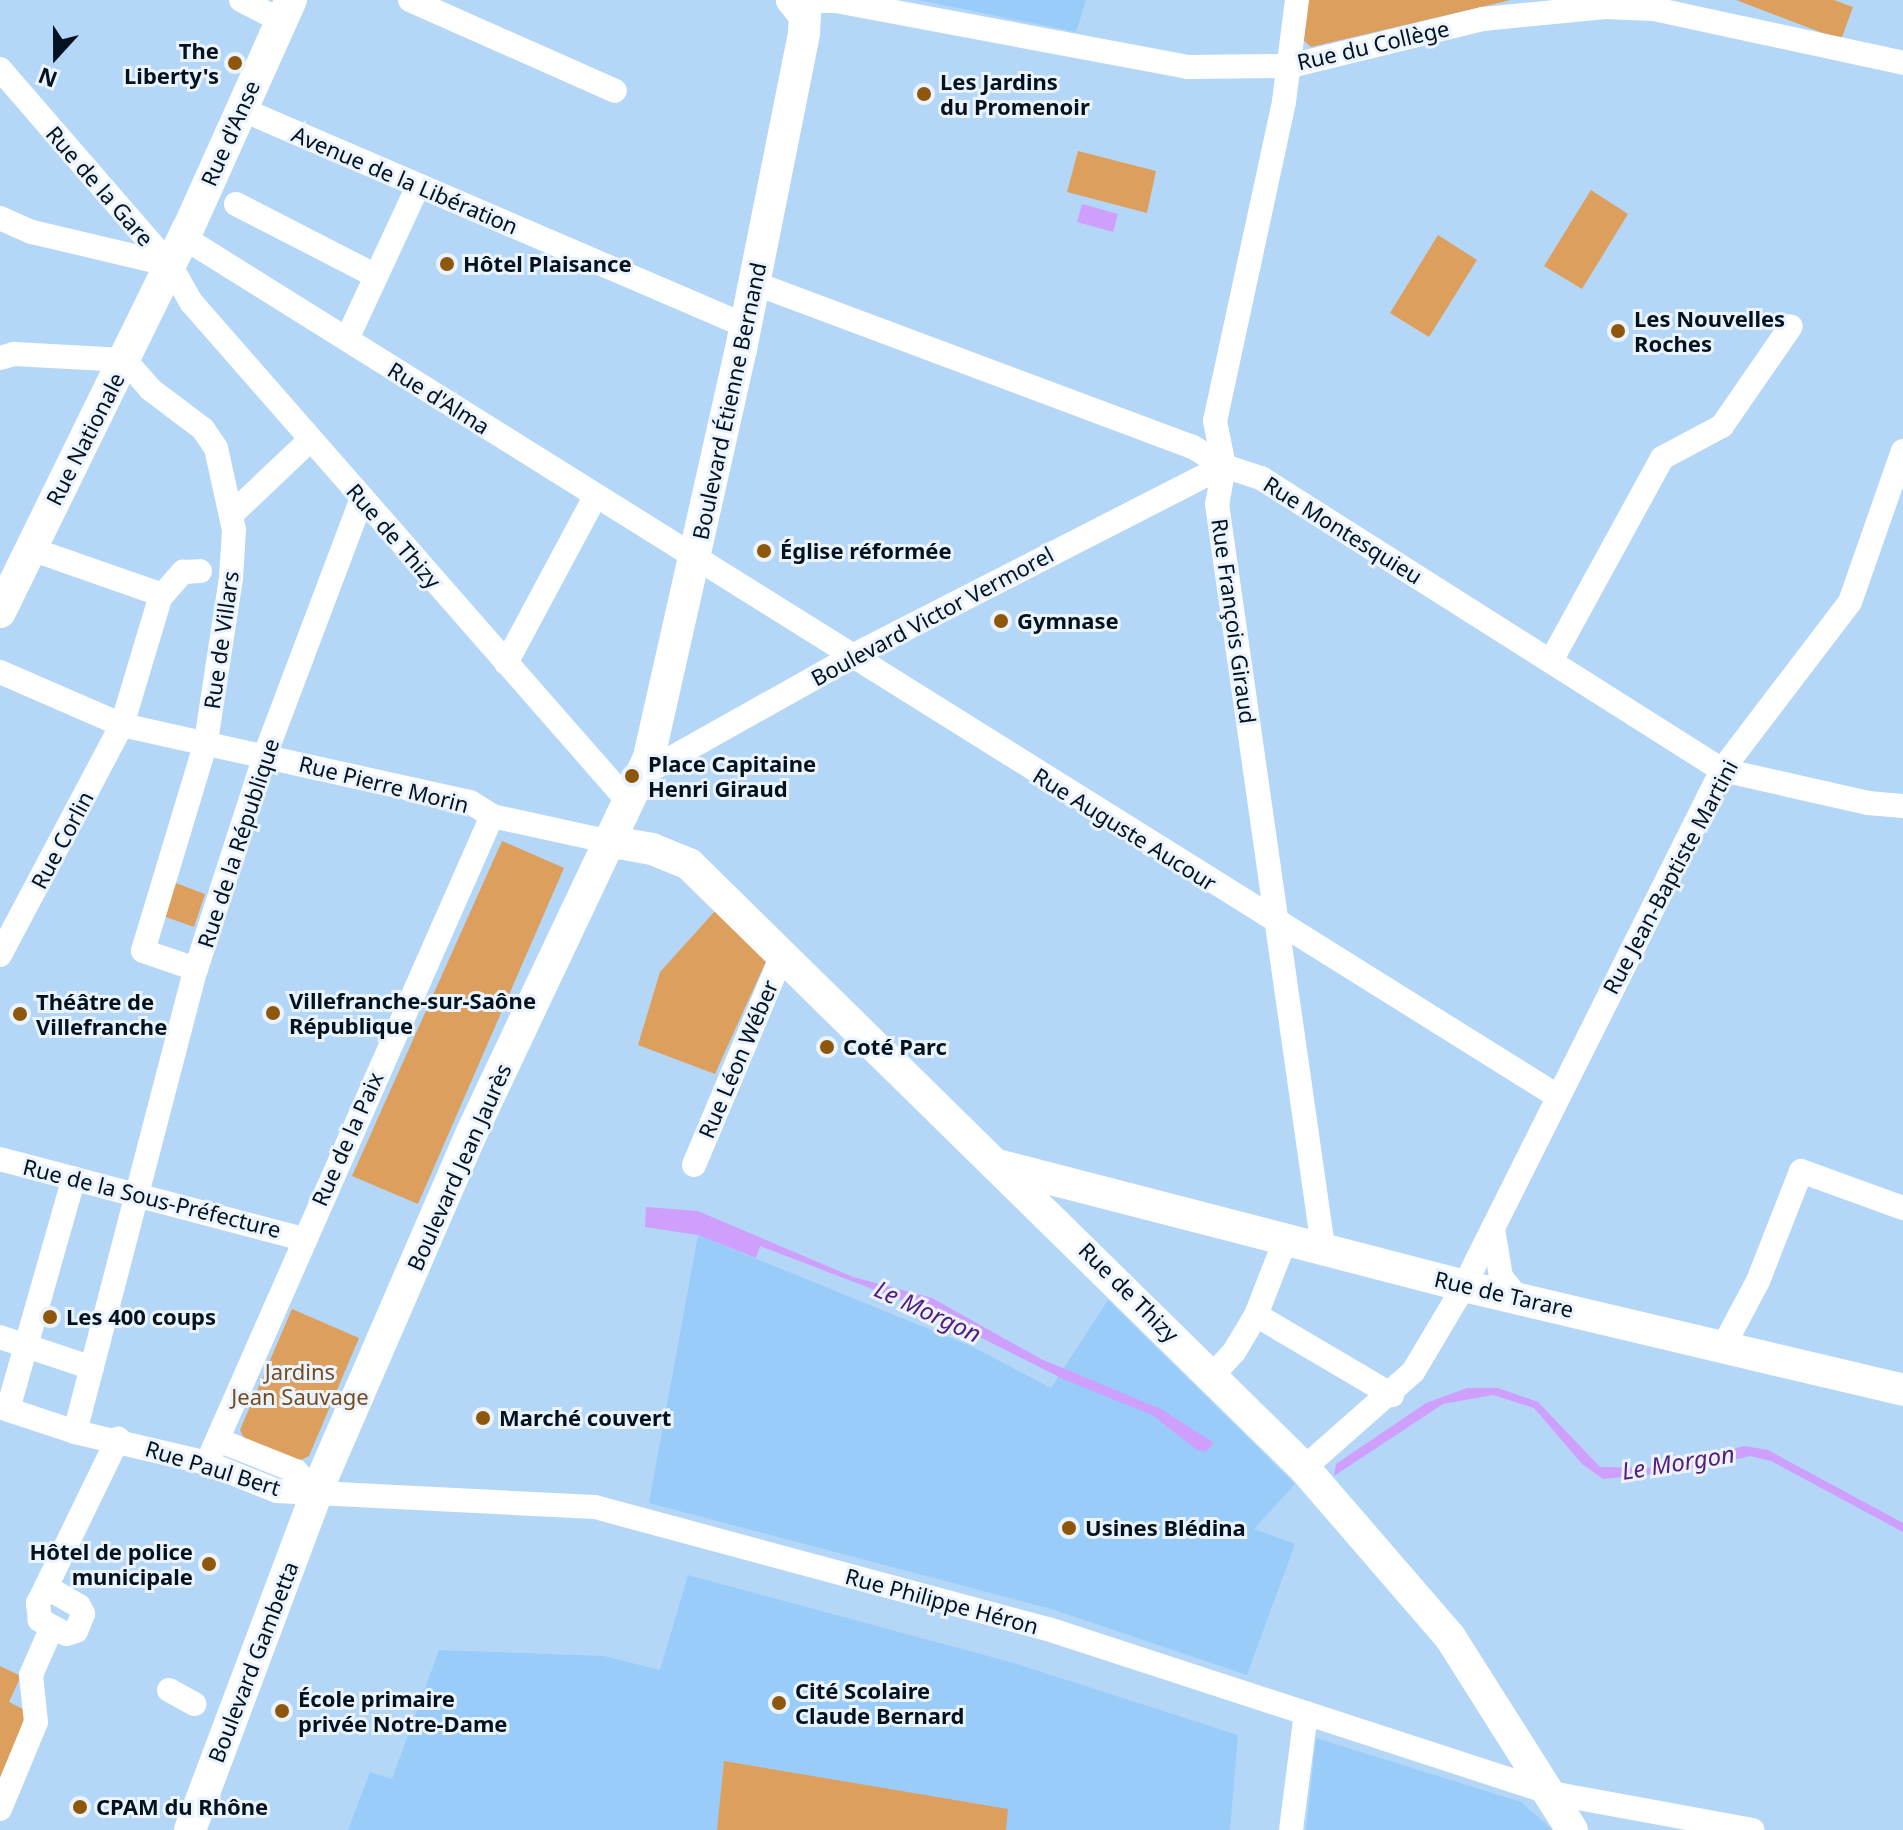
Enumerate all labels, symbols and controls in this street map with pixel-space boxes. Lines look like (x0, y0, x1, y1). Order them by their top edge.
street label: Rue du Collège (1294, 15, 1452, 75)
north arrow (16, 16, 96, 96)
place label: The Liberty's (124, 37, 219, 88)
marker: The Liberty's (226, 54, 244, 72)
text: N (34, 61, 61, 96)
place label: Les Jardins du Promenoir (940, 68, 1090, 120)
street label: Rue d'Anse (195, 76, 265, 190)
marker: Les Jardins du Promenoir (915, 85, 933, 103)
street label: Avenue de la Libération (288, 120, 522, 240)
street label: Rue de la Gare (41, 121, 159, 251)
place label: Hôtel Plaisance (463, 251, 632, 277)
marker: Hôtel Plaisance (438, 255, 456, 273)
street label: Boulevard Étienne Bernand (687, 260, 771, 542)
place label: Les Nouvelles Roches (1634, 305, 1785, 356)
marker: Les Nouvelles Roches (1609, 322, 1627, 340)
street label: Rue d'Alma (383, 356, 495, 440)
street label: Rue Nationale (40, 368, 130, 510)
street label: Rue Montesquieu (1259, 471, 1427, 589)
street label: Rue de Thizy (341, 478, 447, 594)
street label: Rue François Giraud (1207, 517, 1261, 725)
place label: Église réformée (780, 538, 952, 564)
street label: Boulevard Victor Vermorel (806, 541, 1058, 691)
marker: Église réformée (755, 542, 773, 560)
street label: Rue de Villars (198, 569, 244, 711)
place label: Gymnase (1017, 608, 1119, 634)
marker: Gymnase (992, 612, 1010, 630)
street label: Rue de la République (192, 735, 284, 951)
street label: Rue Pierre Morin (296, 750, 472, 818)
place label: Place Capitaine Henri Giraud (648, 750, 816, 802)
street label: Rue Jean-Baptiste Martini (1597, 755, 1743, 999)
street label: Rue Auguste Aucour (1029, 762, 1221, 896)
marker: Place Capitaine Henri Giraud (623, 767, 641, 785)
street label: Rue Corlin (25, 787, 99, 893)
street label: Rue Léon Wéber (693, 976, 783, 1142)
place label: Villefranche-sur-Saône République (289, 987, 536, 1038)
place label: Théâtre de Villefranche (36, 988, 167, 1040)
marker: Villefranche-sur-Saône République (264, 1004, 282, 1022)
marker: Théâtre de Villefranche (11, 1005, 29, 1023)
place label: Coté Parc (843, 1034, 947, 1060)
marker: Coté Parc (818, 1038, 836, 1056)
street label: Boulevard Jean Jaurès (401, 1059, 517, 1275)
street label: Rue de la Paix (306, 1068, 388, 1210)
street label: Rue de la Sous-Préfecture (20, 1153, 284, 1243)
street label: Rue de Thizy (1074, 1237, 1184, 1347)
street label: Rue de Tarare (1432, 1265, 1576, 1323)
water label: Le Morgon (870, 1274, 986, 1348)
place label: Les 400 coups (66, 1304, 216, 1330)
marker: Les 400 coups (41, 1308, 59, 1326)
park label: Jardins Jean Sauvage (231, 1358, 369, 1410)
place label: Marché couvert (499, 1405, 671, 1431)
marker: Marché couvert (474, 1409, 492, 1427)
street label: Rue Paul Bert (142, 1435, 284, 1501)
water label: Le Morgon (1619, 1439, 1737, 1485)
place label: Usines Blédina (1085, 1515, 1246, 1541)
marker: Usines Blédina (1060, 1519, 1078, 1537)
place label: Hôtel de police municipale (29, 1538, 193, 1590)
marker: Hôtel de police municipale (200, 1555, 218, 1573)
street label: Boulevard Gambetta (202, 1558, 304, 1766)
street label: Rue Philippe Héron (843, 1563, 1041, 1639)
place label: Cité Scolaire Claude Bernard (795, 1677, 964, 1728)
place label: École primaire privée Notre-Dame (298, 1685, 507, 1736)
marker: Cité Scolaire Claude Bernard (770, 1694, 788, 1712)
marker: École primaire privée Notre-Dame (273, 1702, 291, 1720)
place label: CPAM du Rhône (96, 1794, 268, 1820)
marker: CPAM du Rhône (71, 1798, 89, 1816)

